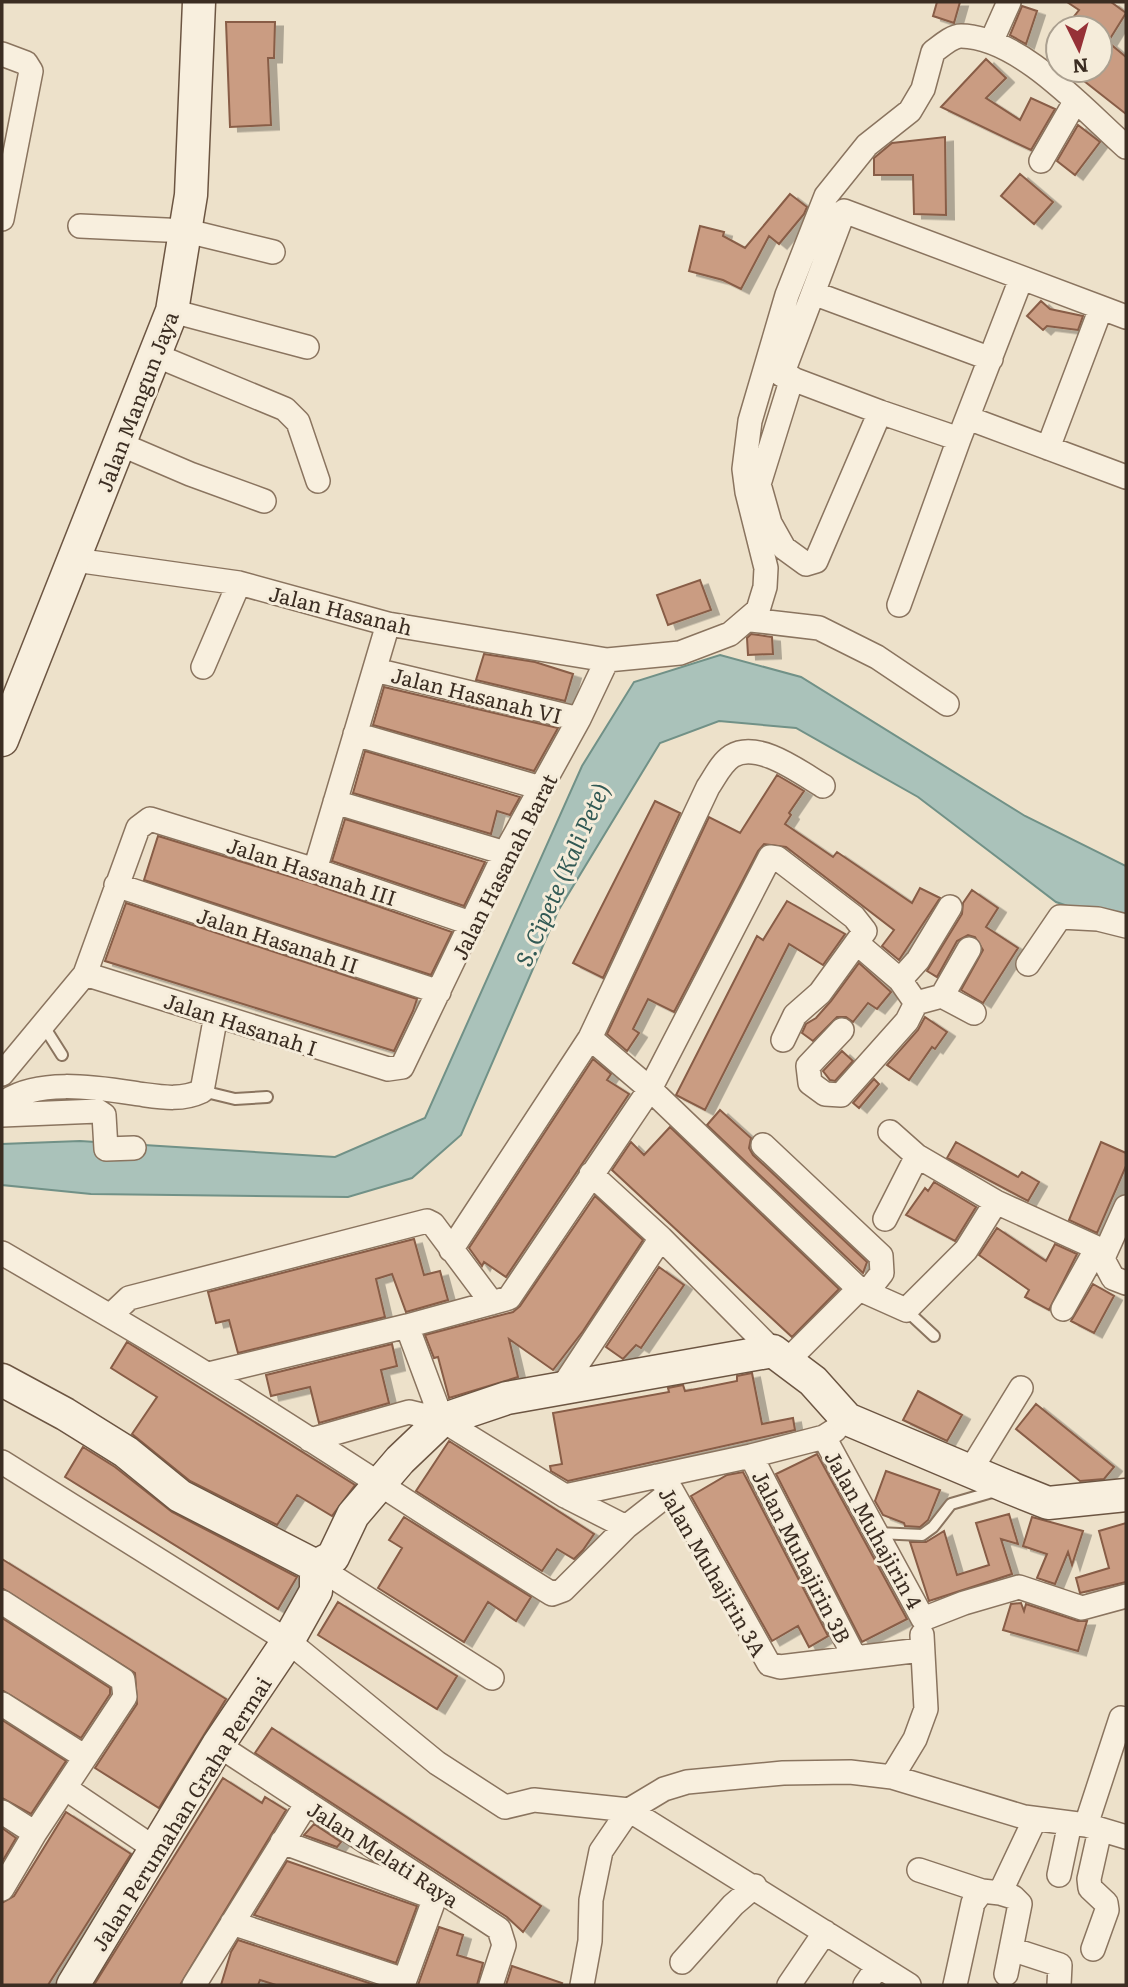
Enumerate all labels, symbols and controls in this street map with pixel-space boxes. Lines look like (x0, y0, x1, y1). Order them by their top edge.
north arrow (1044, 14, 1114, 84)
text: N (1071, 52, 1090, 82)
street label: Jalan Mangun Jaya (87, 306, 185, 496)
street label: Jalan Hasanah (266, 576, 416, 642)
street label: Jalan Hasanah VI (388, 658, 566, 730)
street label: Jalan Hasanah Barat (443, 767, 564, 964)
water label: S. Cipete (Kali Pete) (505, 777, 617, 971)
street label: Jalan Hasanah III (223, 828, 401, 912)
street label: Jalan Hasanah II (193, 898, 363, 980)
street label: Jalan Hasanah I (160, 984, 322, 1062)
street label: Jalan Muhajirin 4 (819, 1444, 932, 1614)
street label: Jalan Muhajirin 3B (746, 1464, 860, 1648)
street label: Jalan Muhajirin 3A (653, 1480, 776, 1662)
street label: Jalan Perumahan Graha Permai (83, 1670, 277, 1956)
street label: Jalan Melati Raya (302, 1792, 466, 1914)

